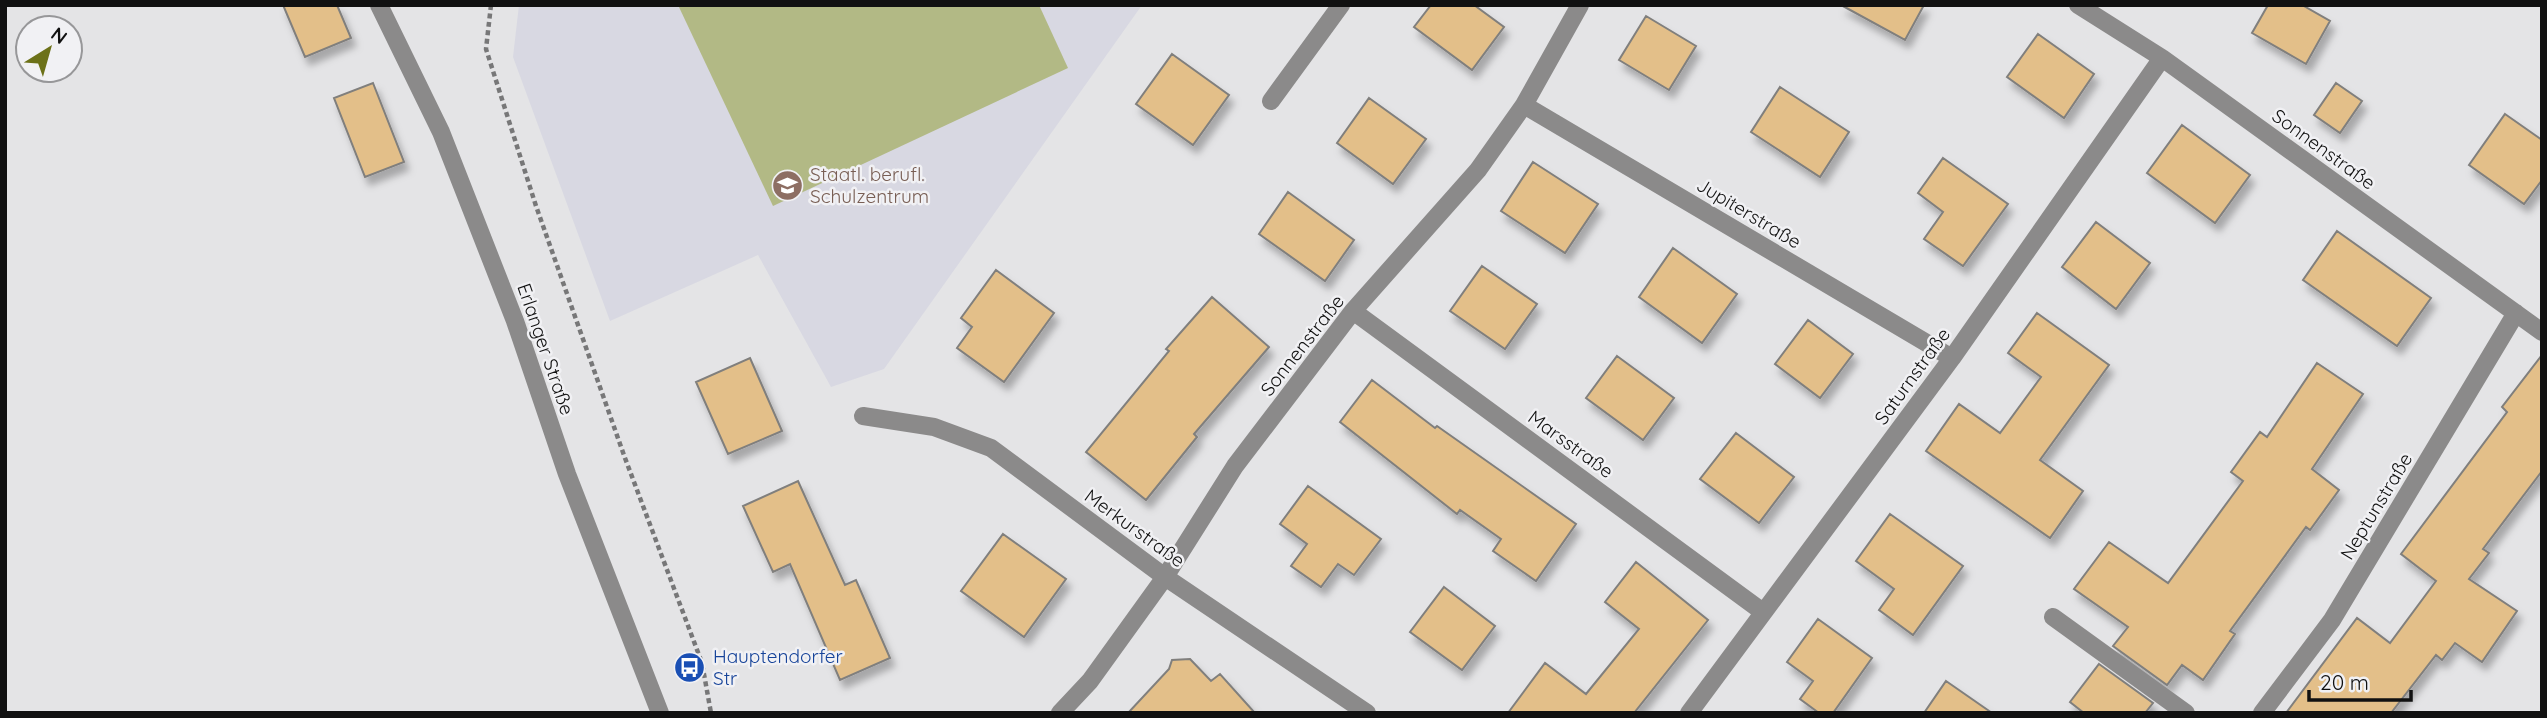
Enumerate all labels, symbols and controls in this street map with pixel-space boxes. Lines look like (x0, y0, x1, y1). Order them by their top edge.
north arrow (14, 14, 84, 84)
text: N (46, 22, 72, 49)
street label: Sonnenstraße (2268, 103, 2380, 195)
place label: Staatl. berufl. Schulzentrum (810, 162, 929, 208)
school or university icon: Staatl. berufl. Schulzentrum (770, 168, 804, 202)
street label: Jupiterstraße (1692, 172, 1806, 254)
street label: Erlanger Straße (512, 280, 580, 418)
street label: Sonnenstraße (1255, 290, 1349, 400)
street label: Saturnstraße (1869, 323, 1955, 429)
street label: Marsstraße (1524, 405, 1618, 483)
street label: Neptunstraße (2335, 448, 2417, 564)
street label: Merkurstraße (1080, 484, 1190, 572)
place label: Hauptendorfer Str (713, 644, 844, 690)
bus stop icon: Hauptendorfer Str (673, 650, 707, 684)
scale bar (2309, 658, 2410, 702)
text: 20 m (2320, 669, 2369, 695)

